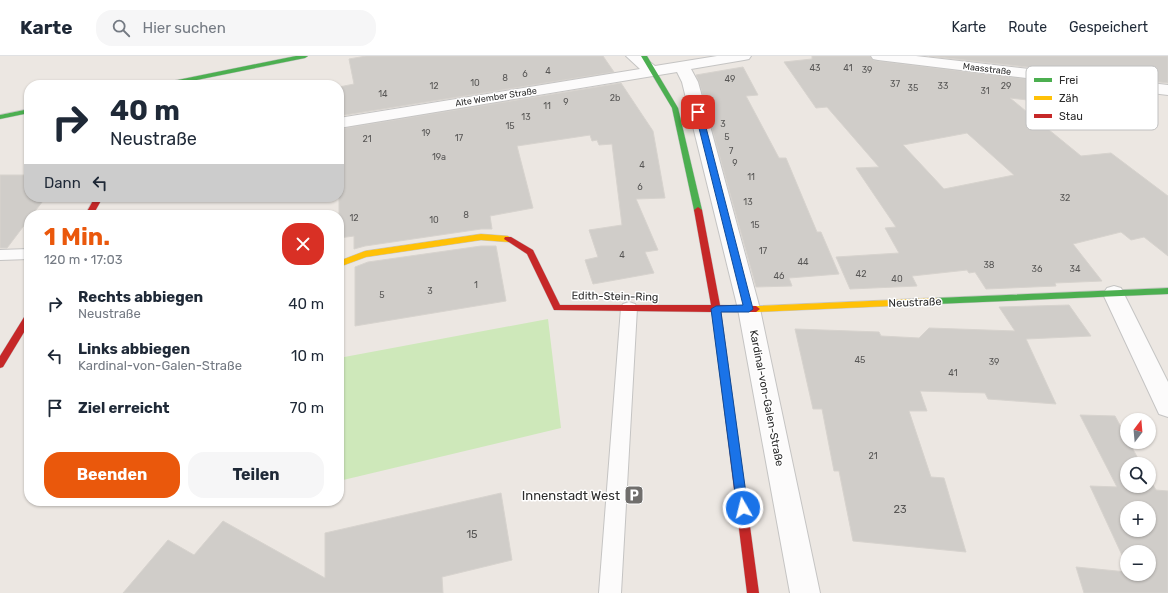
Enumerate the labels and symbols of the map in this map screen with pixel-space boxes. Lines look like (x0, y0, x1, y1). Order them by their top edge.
street label: Maasstraße (962, 61, 1012, 77)
house number: 43 (810, 63, 821, 73)
house number: 41 (843, 63, 853, 73)
house number: 39 (862, 65, 872, 75)
house number: 4 (545, 66, 551, 76)
legend (1026, 66, 1158, 130)
house number: 6 (522, 69, 528, 79)
house number: 8 (502, 73, 508, 83)
house number: 49 (725, 74, 735, 84)
text: Frei (1059, 74, 1078, 87)
house number: 10 (470, 78, 480, 88)
house number: 37 (890, 79, 900, 89)
house number: 12 (429, 81, 439, 91)
house number: 33 (938, 81, 948, 91)
house number: 29 (1001, 81, 1011, 91)
house number: 35 (908, 83, 918, 93)
street label: Alte Wember Straße (454, 86, 538, 108)
house number: 31 (980, 86, 990, 96)
house number: 14 (378, 89, 388, 99)
text: Zäh (1059, 92, 1078, 105)
house number: 2b (610, 93, 620, 103)
pin (681, 95, 715, 129)
house number: 9 (563, 97, 569, 107)
house number: 11 (543, 101, 551, 111)
text: Stau (1059, 110, 1083, 123)
house number: 13 (521, 112, 531, 122)
house number: 3 (720, 119, 726, 129)
house number: 15 (505, 121, 515, 131)
house number: 19 (421, 128, 431, 138)
house number: 5 (724, 132, 730, 142)
house number: 17 (455, 133, 464, 143)
house number: 21 (362, 134, 372, 144)
house number: 7 (729, 146, 734, 156)
house number: 19a (432, 152, 446, 162)
house number: 9 (732, 158, 738, 168)
house number: 4 (639, 160, 645, 170)
house number: 11 (747, 172, 755, 182)
house number: 6 (637, 182, 643, 192)
house number: 32 (1060, 193, 1070, 203)
house number: 13 (743, 197, 753, 207)
house number: 8 (463, 210, 469, 220)
house number: 12 (349, 213, 359, 223)
house number: 10 (429, 215, 439, 225)
house number: 15 (750, 220, 760, 230)
house number: 17 (759, 246, 768, 256)
house number: 4 (619, 250, 625, 260)
house number: 44 (797, 257, 809, 267)
house number: 38 (983, 260, 995, 270)
house number: 36 (1032, 264, 1043, 274)
house number: 34 (1070, 264, 1081, 274)
house number: 42 (856, 269, 866, 279)
house number: 46 (773, 271, 785, 281)
house number: 40 (891, 274, 903, 284)
house number: 1 (474, 280, 478, 290)
house number: 3 (427, 286, 433, 296)
street label: Edith-Stein-Ring (571, 289, 659, 304)
house number: 5 (379, 290, 385, 300)
street label: Neustraße (888, 295, 942, 310)
street label: Kardinal-von-Galen-Straße (747, 329, 786, 467)
house number: 45 (855, 355, 865, 365)
house number: 39 (989, 357, 999, 367)
house number: 41 (948, 368, 958, 378)
north arrow (1120, 413, 1156, 449)
house number: 21 (868, 451, 878, 461)
parking icon: Innenstadt West (623, 484, 645, 506)
position arrow (722, 487, 764, 529)
place label: Innenstadt West (522, 488, 620, 503)
house number: 23 (893, 503, 907, 516)
house number: 15 (466, 528, 478, 541)

